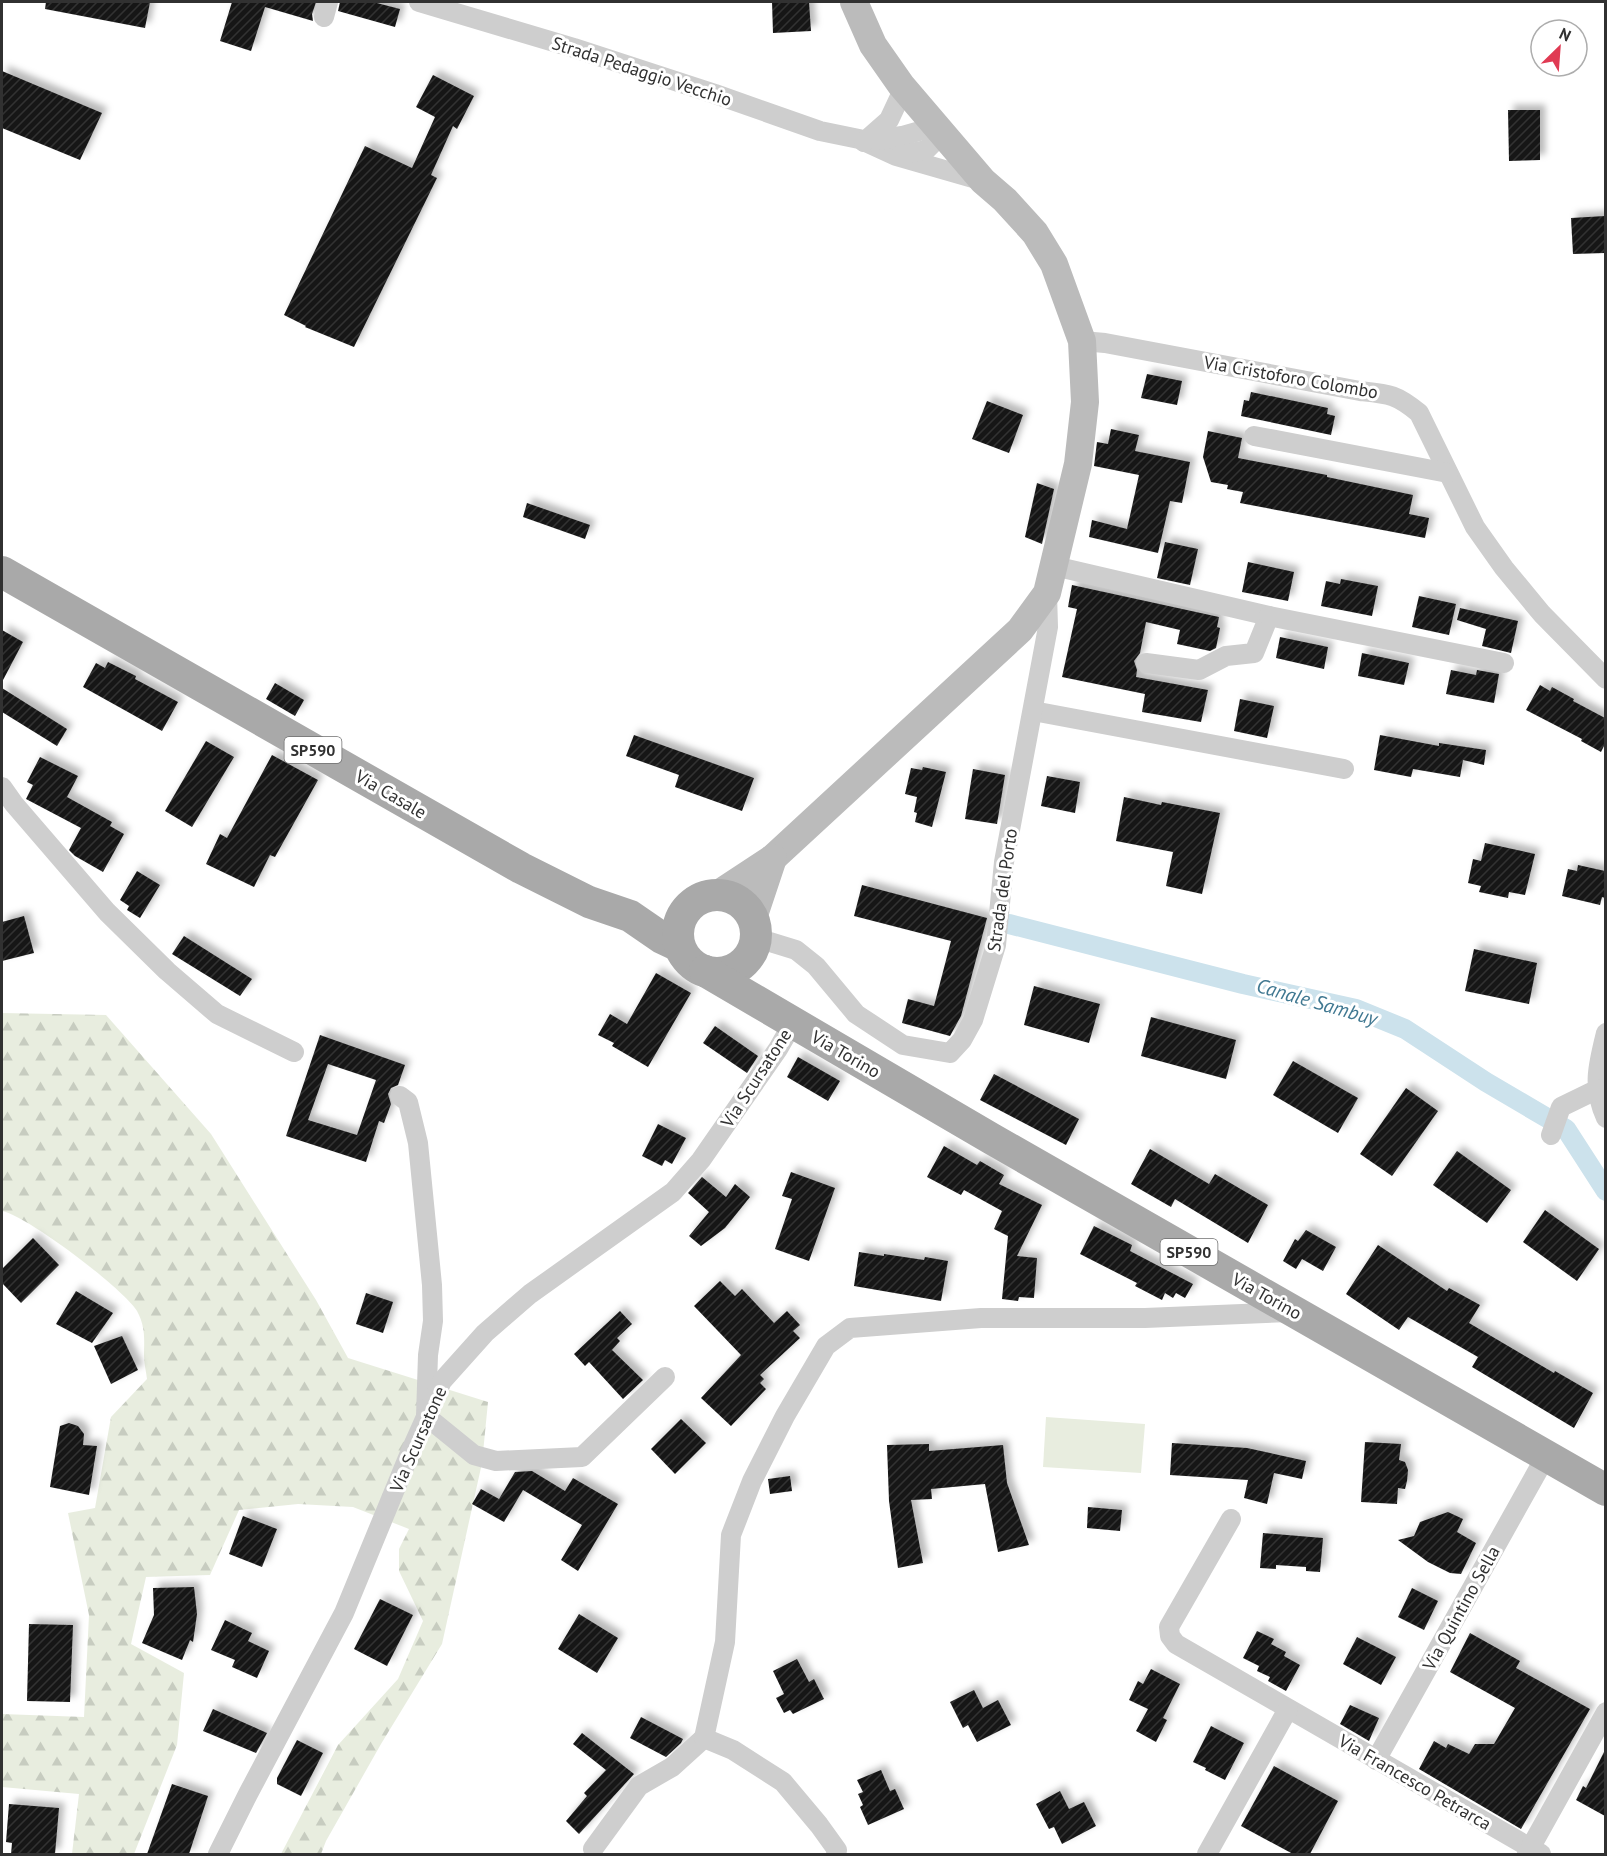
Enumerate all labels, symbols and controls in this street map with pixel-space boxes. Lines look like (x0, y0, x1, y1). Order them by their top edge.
north arrow (1529, 18, 1589, 78)
text: N (1556, 23, 1574, 46)
street label: Strada Pedaggio Vecchio (549, 31, 735, 111)
street label: Via Cristoforo Colombo (1201, 350, 1380, 404)
road number: SP590 (284, 737, 342, 763)
street label: Via Casale (350, 764, 431, 824)
street label: Strada del Porto (982, 827, 1022, 953)
water label: Canale Sambuy (1254, 972, 1382, 1032)
street label: Via Scursatone (715, 1024, 797, 1133)
street label: Via Torino (806, 1025, 885, 1083)
road number: SP590 (1160, 1239, 1218, 1265)
street label: Via Torino (1227, 1267, 1306, 1324)
street label: Via Scursatone (384, 1383, 452, 1496)
street label: Via Quintino Sella (1417, 1542, 1505, 1675)
street label: Via Francesco Petrarca (1334, 1728, 1495, 1835)

